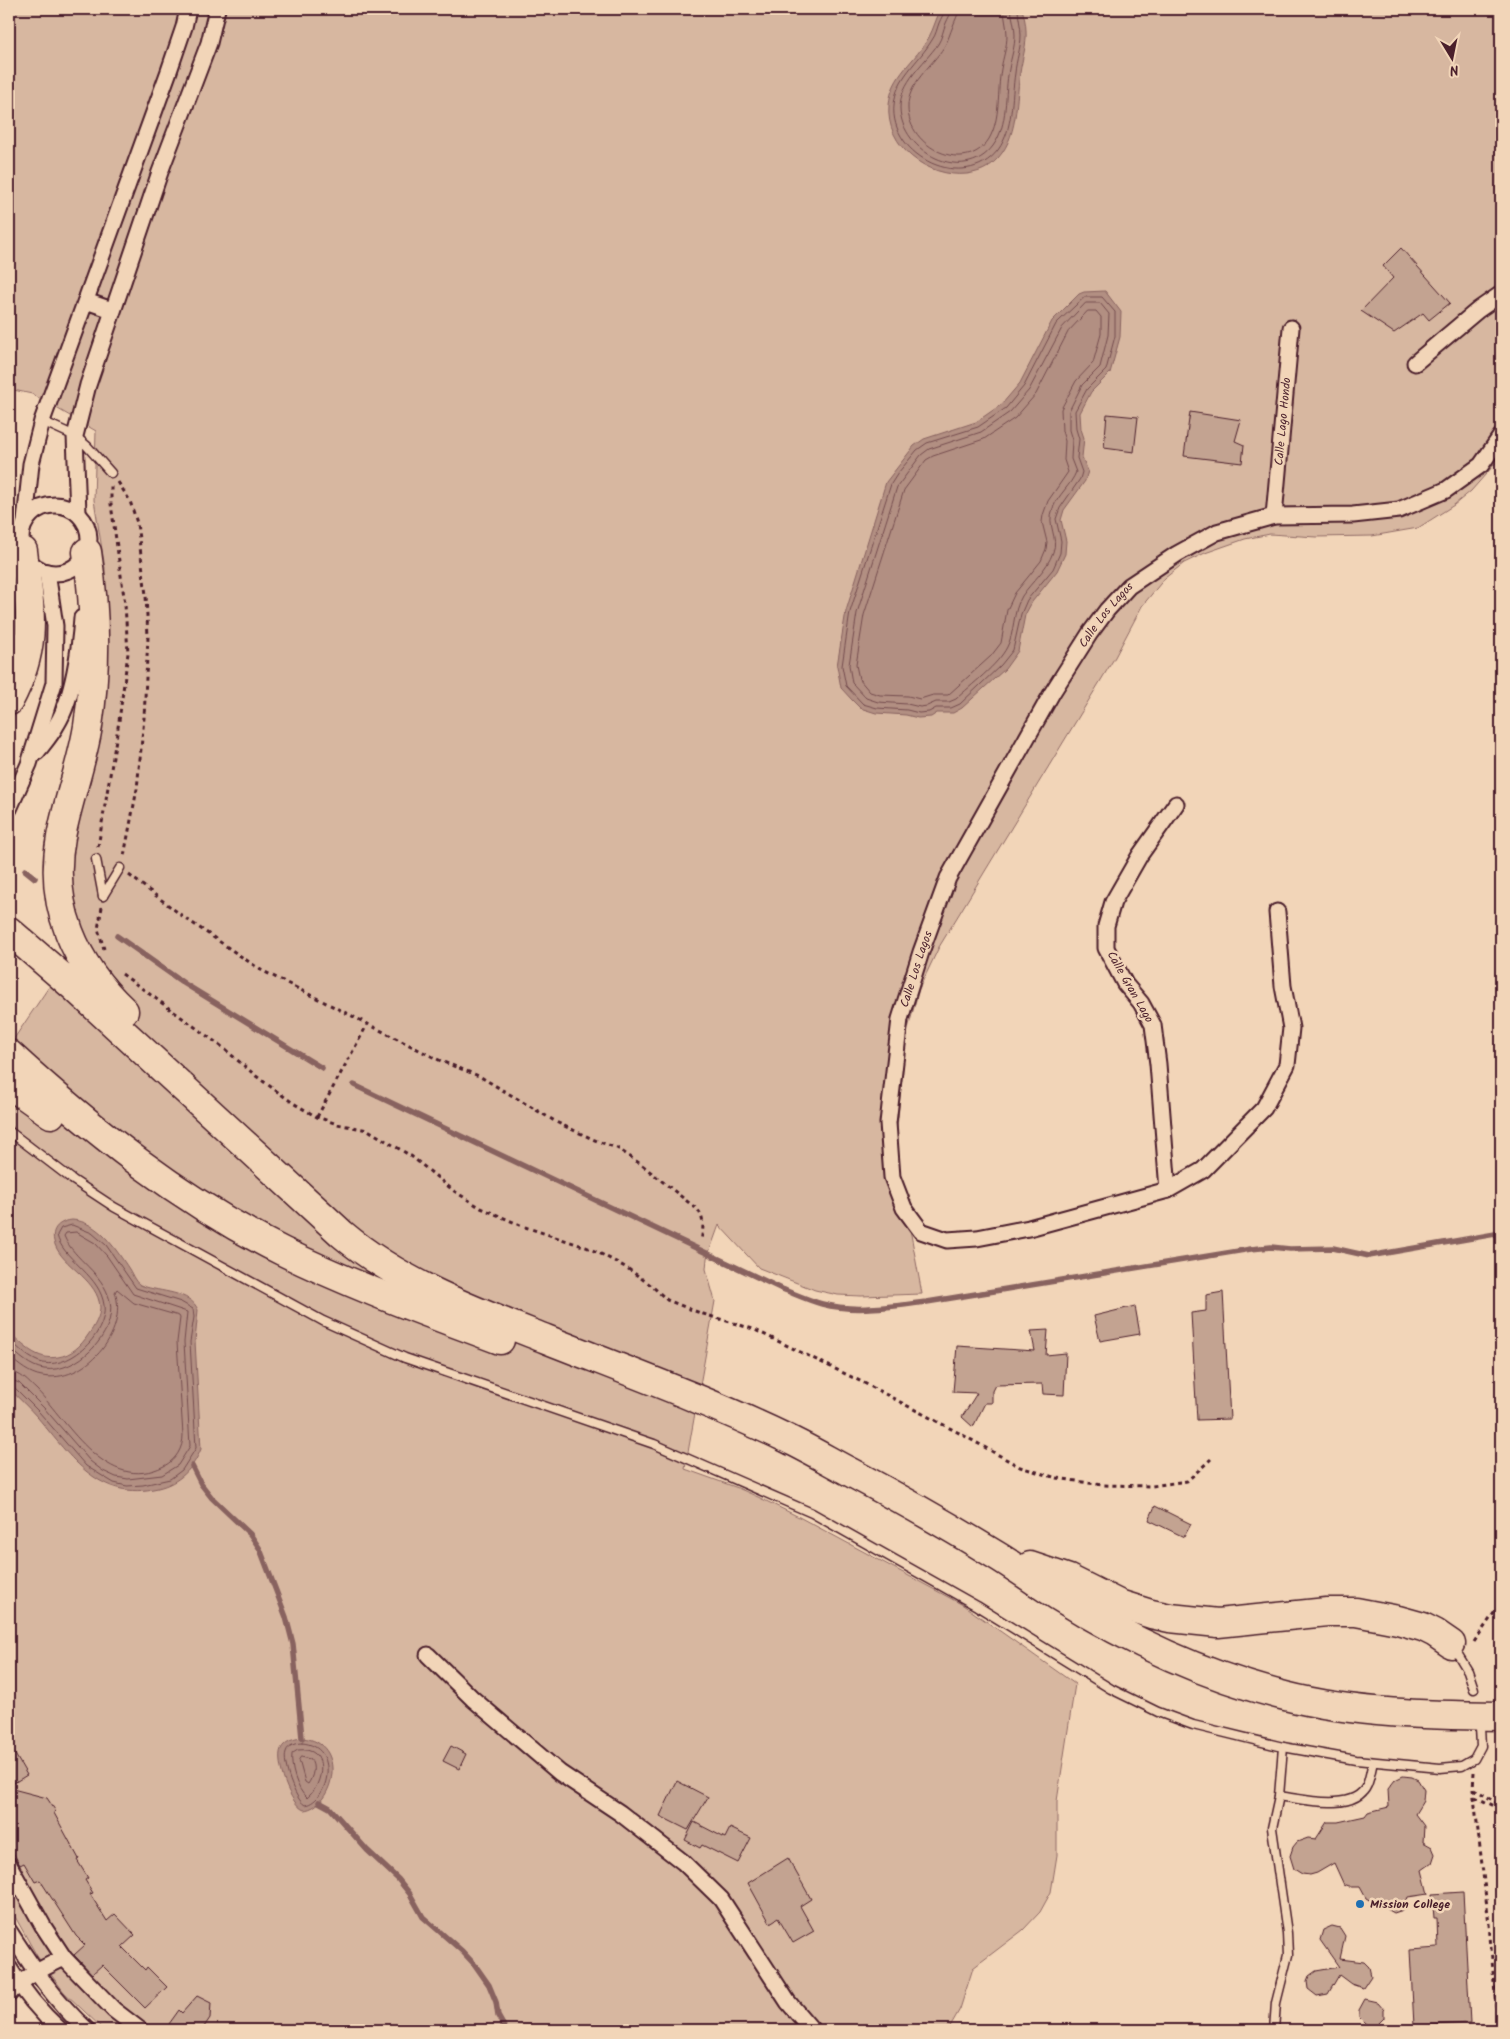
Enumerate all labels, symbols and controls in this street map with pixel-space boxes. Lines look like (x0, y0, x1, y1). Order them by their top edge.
north arrow (1428, 32, 1478, 82)
text: N (1448, 58, 1460, 81)
street label: Calle Lago Hondo (1269, 376, 1296, 466)
street label: Calle Los Lagos (1074, 577, 1137, 651)
street label: Calle Los Lagos (895, 928, 937, 1010)
street label: Calle Gran Lago (1102, 947, 1158, 1027)
place label: Mission College (1370, 1895, 1450, 1914)
marker: Mission College (1354, 1898, 1366, 1910)

